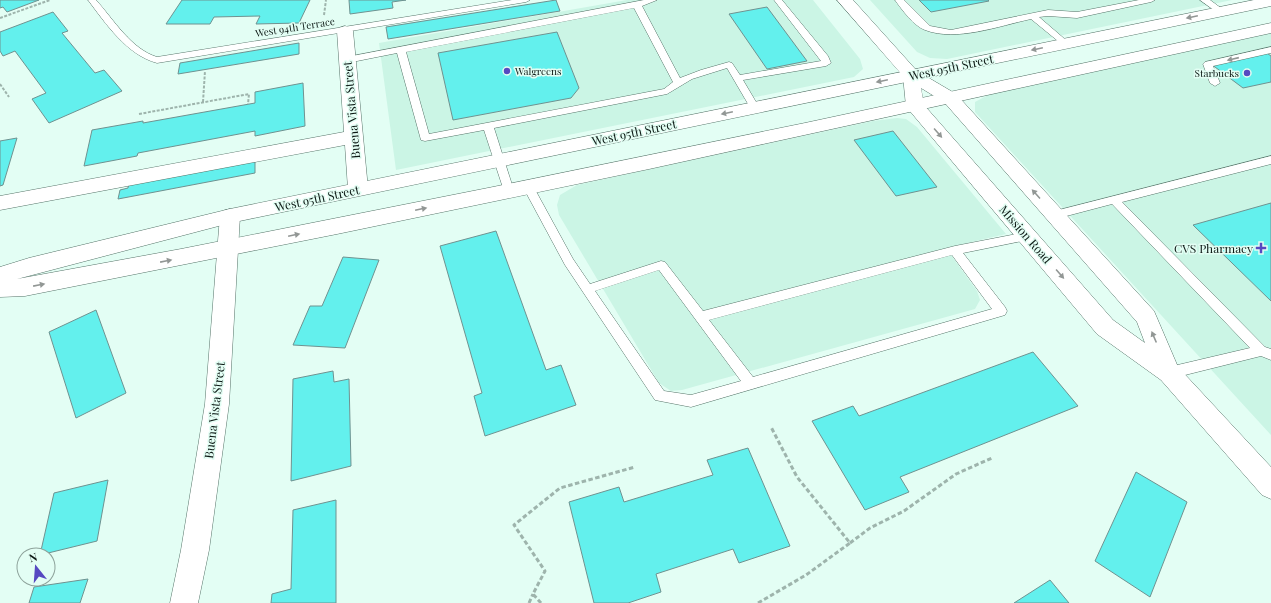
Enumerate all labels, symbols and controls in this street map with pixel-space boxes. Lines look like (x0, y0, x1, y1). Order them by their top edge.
street label: West 94th Terrace (253, 14, 336, 40)
one-way arrow (1186, 15, 1198, 21)
one-way arrow (1031, 46, 1043, 52)
street label: West 95th Street (906, 50, 996, 84)
one-way arrow (1227, 56, 1239, 62)
street label: Buena Vista Street (339, 60, 363, 159)
place label: Walgreens (514, 64, 561, 78)
marker: Walgreens (502, 66, 512, 76)
place label: Starbucks (1195, 66, 1239, 80)
marker: Starbucks (1242, 68, 1252, 78)
one-way arrow (876, 78, 888, 84)
one-way arrow (721, 110, 734, 116)
street label: West 95th Street (589, 115, 679, 149)
one-way arrow (934, 128, 943, 138)
street label: West 95th Street (272, 181, 362, 215)
one-way arrow (1031, 189, 1041, 199)
street label: Mission Road (996, 201, 1056, 267)
one-way arrow (415, 205, 427, 211)
one-way arrow (288, 232, 300, 238)
place label: CVS Pharmacy (1174, 240, 1253, 256)
marker: CVS Pharmacy (1256, 243, 1266, 253)
one-way arrow (160, 257, 173, 263)
one-way arrow (1055, 269, 1064, 279)
one-way arrow (33, 281, 45, 287)
one-way arrow (1151, 331, 1157, 342)
street label: Buena Vista Street (200, 360, 228, 459)
north arrow (16, 547, 56, 587)
text: N (27, 549, 39, 565)

